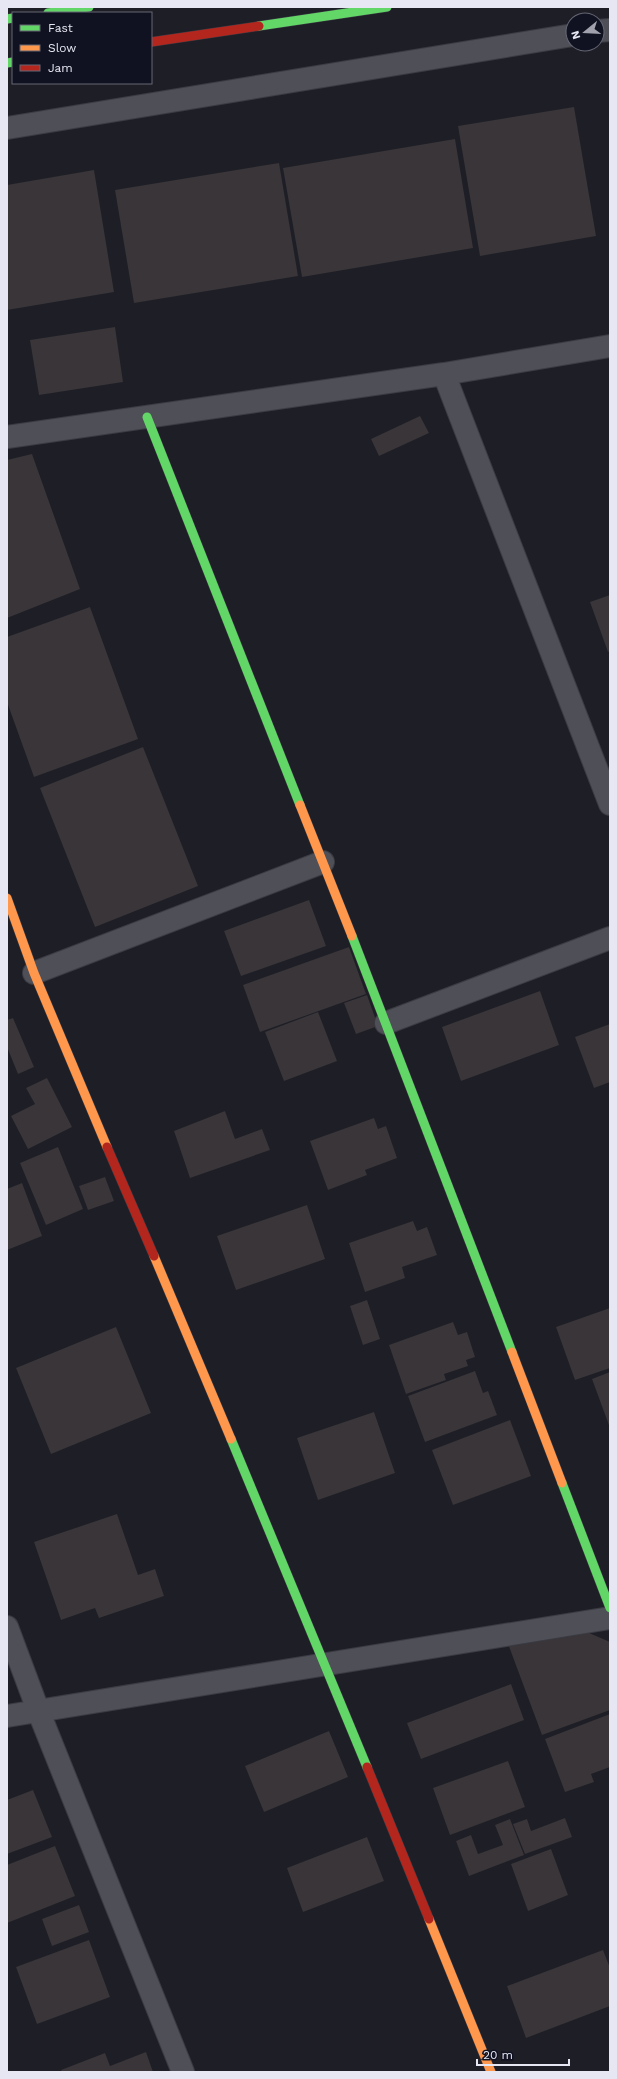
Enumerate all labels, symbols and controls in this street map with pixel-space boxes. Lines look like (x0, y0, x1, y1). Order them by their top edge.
legend (12, 12, 152, 84)
north arrow (565, 12, 605, 52)
text: Fast (48, 21, 73, 35)
text: N (569, 29, 583, 41)
text: Slow (48, 41, 76, 55)
text: Jam (48, 61, 73, 75)
scale bar (477, 2041, 569, 2067)
text: 20 m (483, 2048, 513, 2062)

